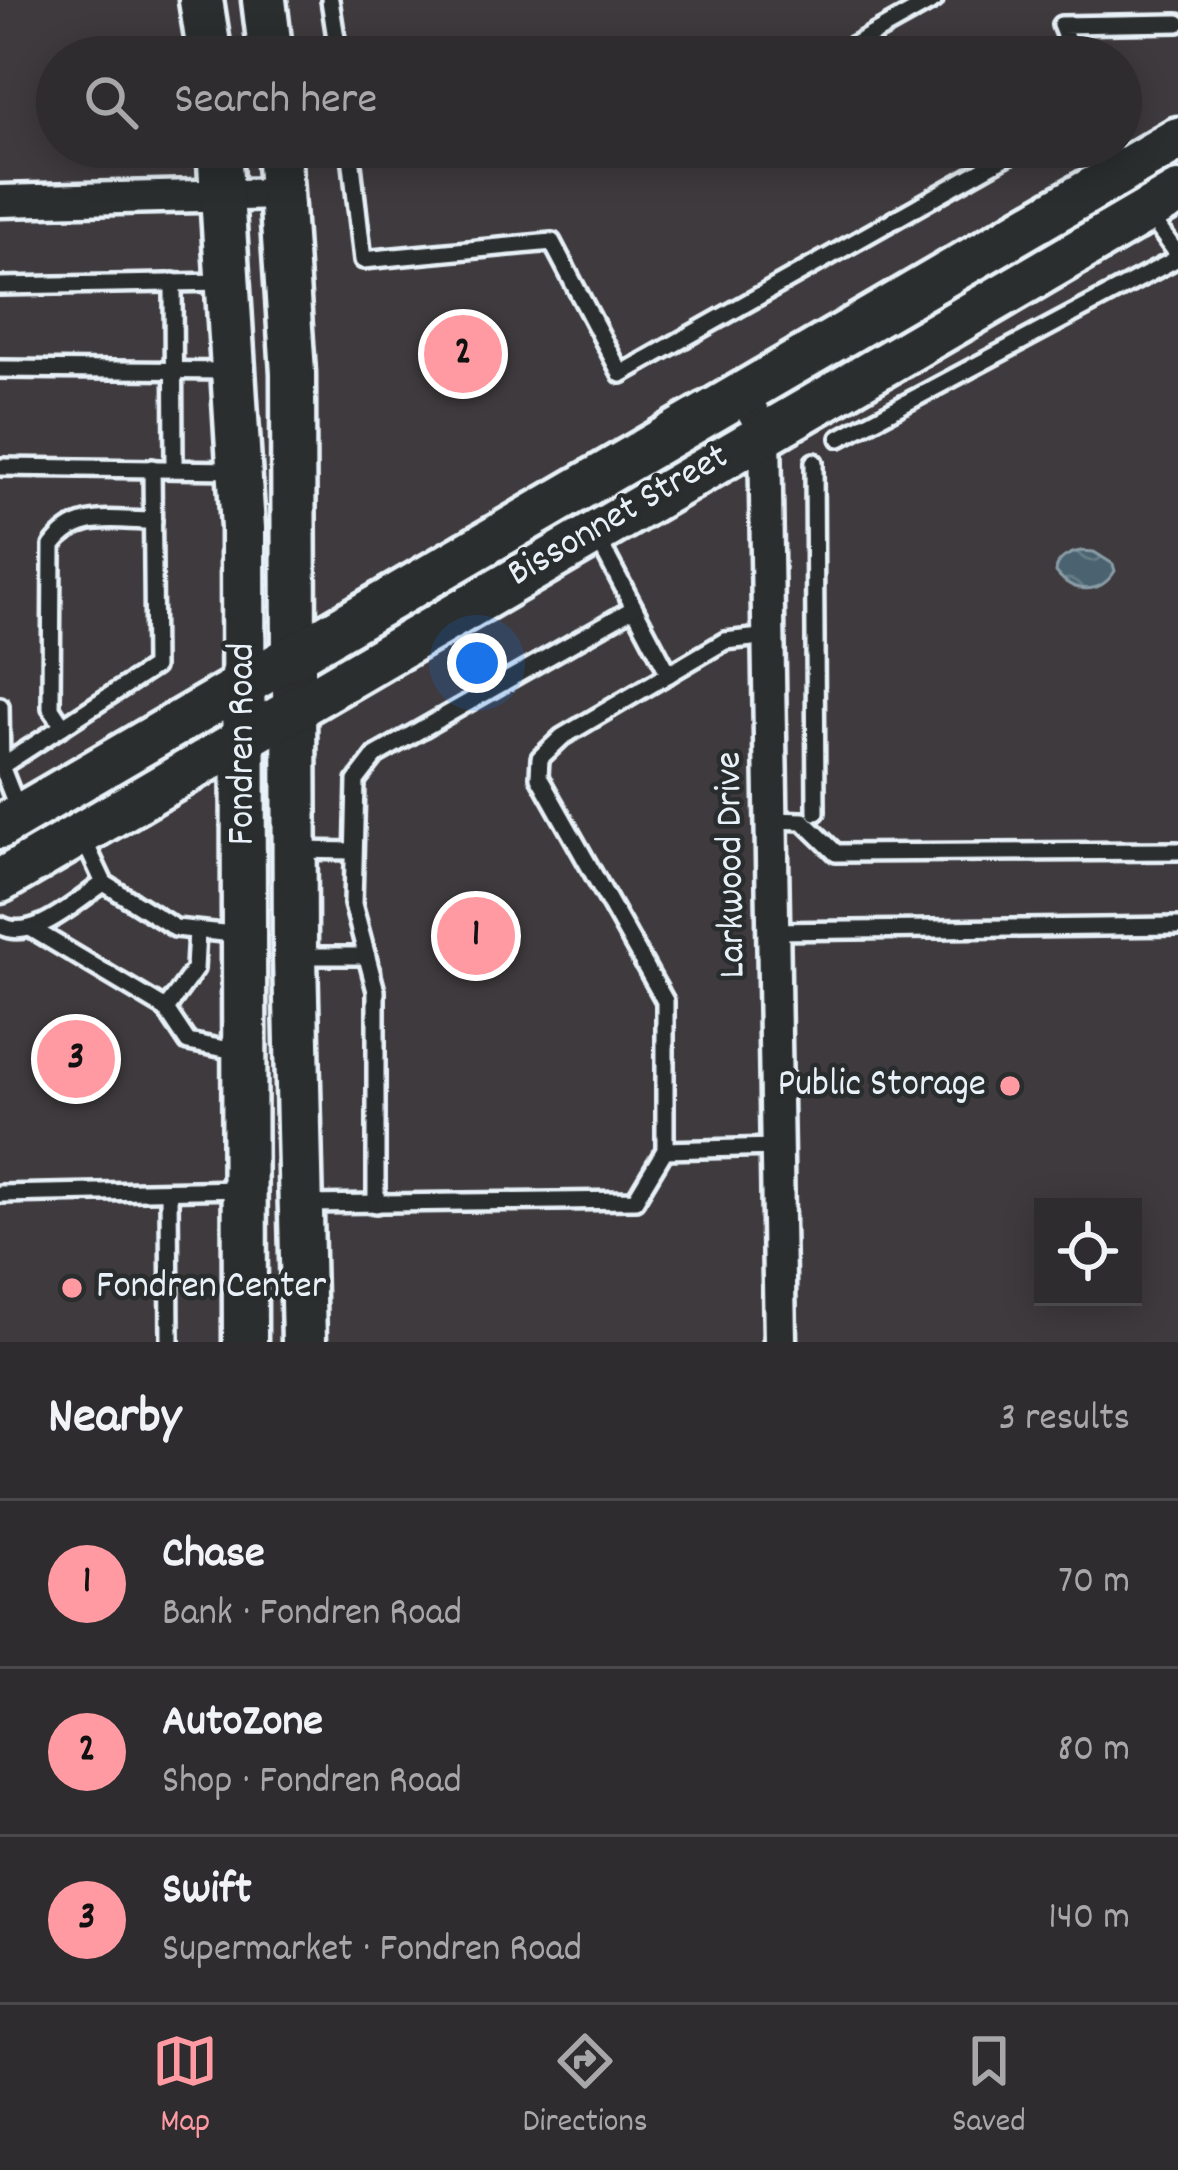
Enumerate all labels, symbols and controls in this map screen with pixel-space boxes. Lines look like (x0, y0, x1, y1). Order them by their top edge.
search box (36, 36, 1142, 168)
icon: search (78, 69, 144, 135)
text: Search here (174, 70, 377, 134)
pin: 2 (424, 309, 502, 399)
street label: Bissonnet Street (498, 431, 740, 603)
your location (447, 633, 507, 693)
street label: Fondren Road (217, 643, 272, 845)
street label: Larkwood Drive (704, 751, 762, 979)
pin: 1 (437, 891, 515, 981)
pin: 3 (37, 1014, 115, 1104)
place label: Public Storage (778, 1059, 986, 1114)
marker: Public Storage (997, 1073, 1023, 1099)
map controls (1034, 1198, 1142, 1306)
button: locate (1034, 1198, 1142, 1306)
place label: Fondren Center (96, 1261, 327, 1316)
marker: Fondren Center (59, 1275, 85, 1301)
text: Nearby (48, 1384, 181, 1456)
text: 3 results (999, 1393, 1130, 1448)
text: Chase (162, 1524, 265, 1588)
text: 1 (83, 1556, 91, 1611)
text: 70 m (1058, 1556, 1130, 1611)
text: Bank · Fondren Road (162, 1588, 462, 1643)
text: AutoZone (162, 1692, 323, 1756)
text: 2 (78, 1724, 96, 1779)
text: 80 m (1057, 1724, 1130, 1779)
text: Shop · Fondren Road (162, 1756, 462, 1811)
text: Swift (162, 1860, 252, 1924)
text: 3 (78, 1892, 96, 1947)
text: 140 m (1048, 1892, 1130, 1947)
text: Supermarket · Fondren Road (162, 1924, 582, 1979)
tab: Map (152, 2028, 218, 2147)
tab: Directions (523, 2028, 648, 2147)
tab: Saved (952, 2028, 1026, 2147)

